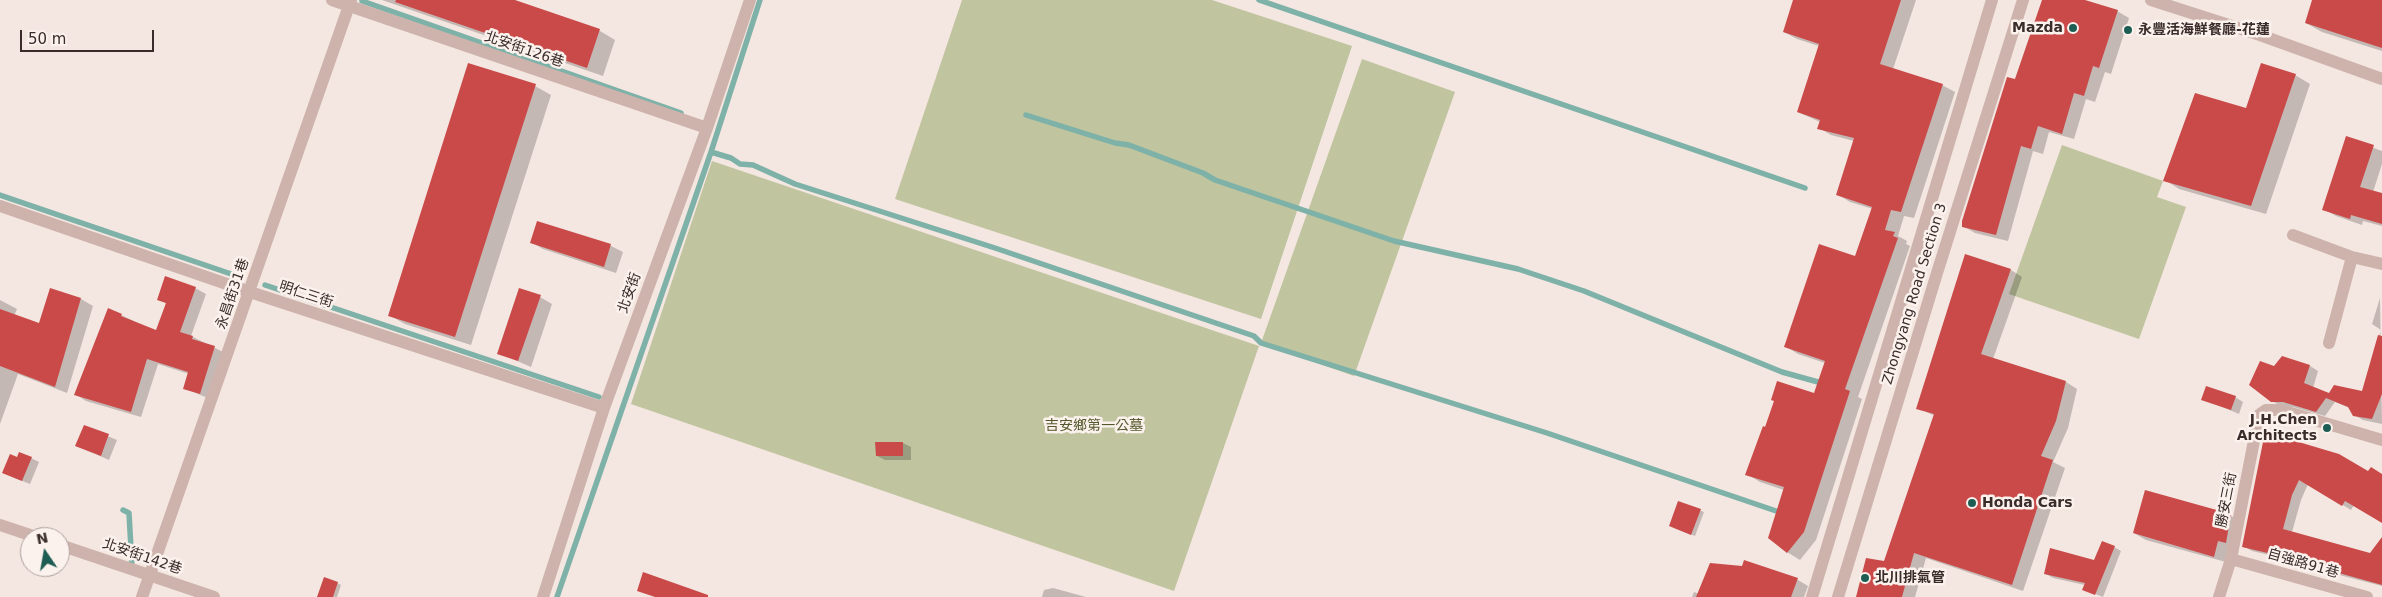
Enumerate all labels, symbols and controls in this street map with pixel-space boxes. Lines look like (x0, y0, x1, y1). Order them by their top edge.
scale bar (22, 20, 156, 52)
place label: Mazda (2012, 20, 2063, 36)
marker: Mazda (2067, 22, 2079, 34)
place label: 永豐活海鮮餐廳-花蓮 (2138, 22, 2270, 38)
marker: 永豐活海鮮餐廳-花蓮 (2122, 24, 2134, 36)
street label: 北安街126巷 (482, 29, 566, 71)
text: 50 m (28, 30, 66, 48)
street label: Zhongyang Road Section 3 (1879, 201, 1951, 387)
street label: 永昌街31巷 (213, 256, 253, 332)
street label: 北安街 (615, 270, 645, 316)
street label: 明仁三街 (277, 278, 335, 312)
place label: J.H.Chen Architects (2237, 412, 2317, 444)
park label: 吉安鄉第一公墓 (1045, 418, 1143, 434)
marker: J.H.Chen Architects (2321, 422, 2333, 434)
street label: 勝安三街 (2213, 471, 2241, 529)
place label: Honda Cars (1982, 495, 2073, 511)
marker: Honda Cars (1966, 497, 1978, 509)
north arrow (20, 527, 70, 577)
text: N (35, 529, 49, 547)
street label: 北安街142巷 (100, 536, 184, 578)
street label: 自強路91巷 (2265, 546, 2341, 582)
place label: 北川排氣管 (1875, 570, 1945, 586)
marker: 北川排氣管 (1859, 572, 1871, 584)

